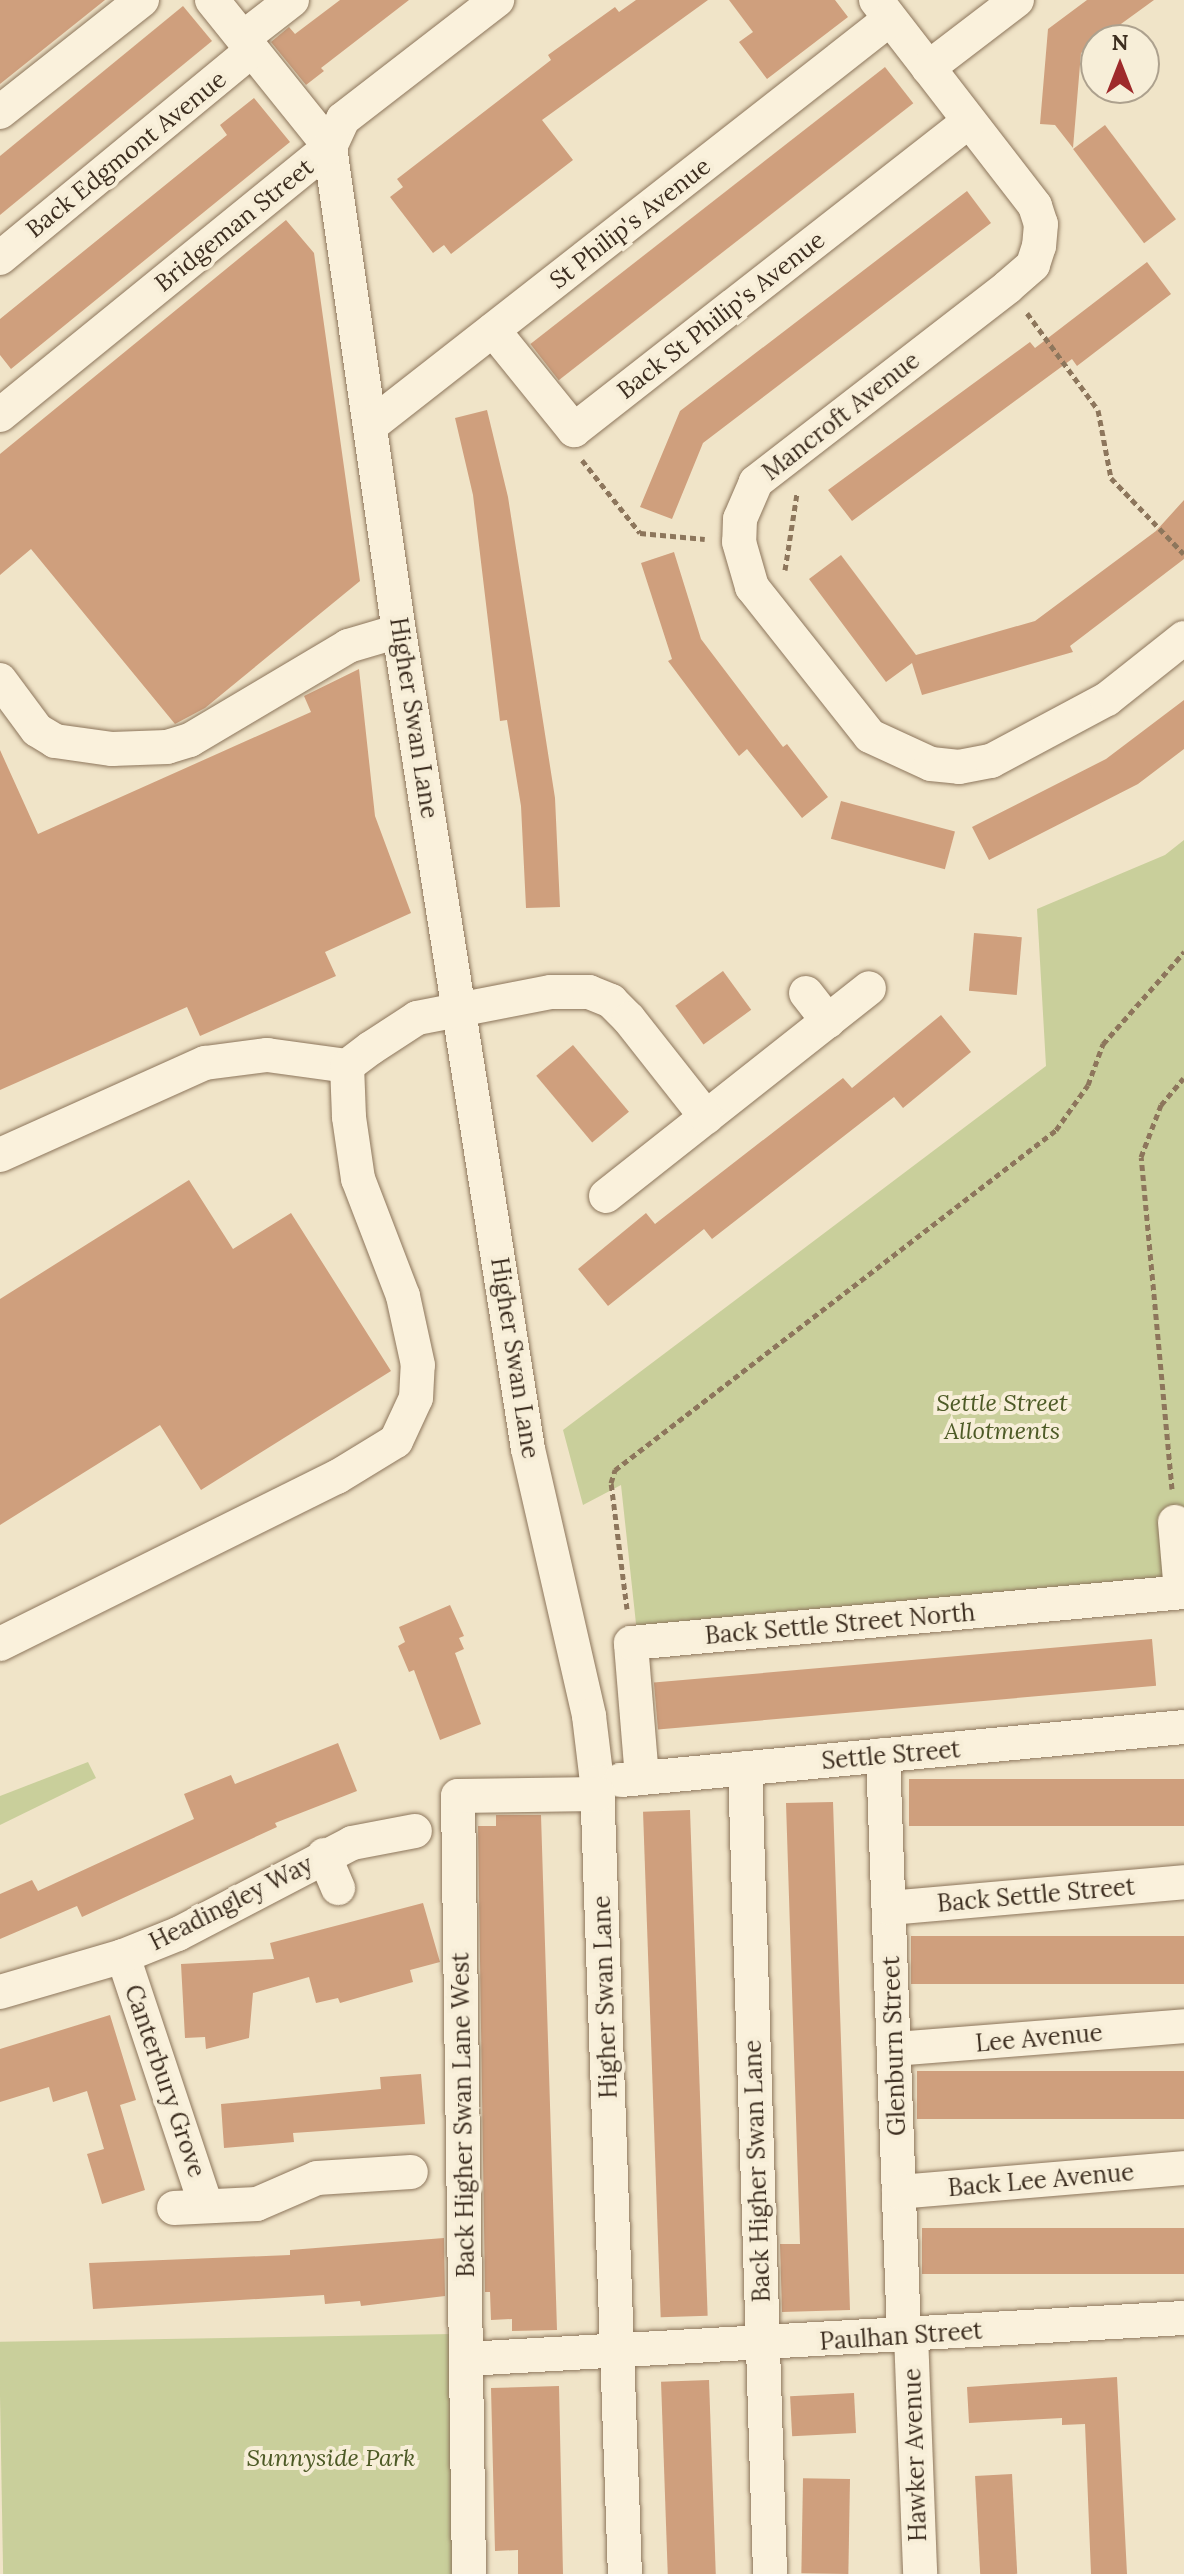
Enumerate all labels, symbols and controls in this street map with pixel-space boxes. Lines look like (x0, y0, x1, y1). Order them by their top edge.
north arrow (1080, 24, 1160, 104)
text: N (1111, 28, 1129, 56)
street label: Back Edgmont Avenue (20, 65, 232, 243)
street label: St Philip's Avenue (544, 151, 716, 295)
street label: Bridgeman Street (149, 152, 319, 298)
street label: Back St Philip's Avenue (612, 225, 830, 405)
street label: Mancroft Avenue (757, 346, 925, 486)
street label: Higher Swan Lane (384, 615, 444, 821)
street label: Higher Swan Lane (485, 1255, 545, 1461)
park label: Settle Street Allotments (936, 1389, 1068, 1445)
street label: Back Settle Street North (704, 1598, 976, 1650)
street label: Settle Street (820, 1735, 962, 1775)
street label: Headingley Way (145, 1849, 317, 1957)
street label: Back Settle Street (936, 1872, 1136, 1918)
street label: Higher Swan Lane (587, 1895, 623, 2099)
street label: Back Higher Swan Lane West (446, 1952, 480, 2278)
street label: Glenburn Street (876, 1956, 912, 2136)
street label: Canterbury Grove (119, 1981, 211, 2181)
street label: Lee Avenue (974, 2018, 1104, 2058)
street label: Back Higher Swan Lane (738, 2039, 776, 2303)
street label: Back Lee Avenue (947, 2158, 1135, 2202)
street label: Paulhan Street (819, 2316, 983, 2356)
street label: Hawker Avenue (898, 2368, 932, 2542)
park label: Sunnyside Park (246, 2444, 416, 2472)

